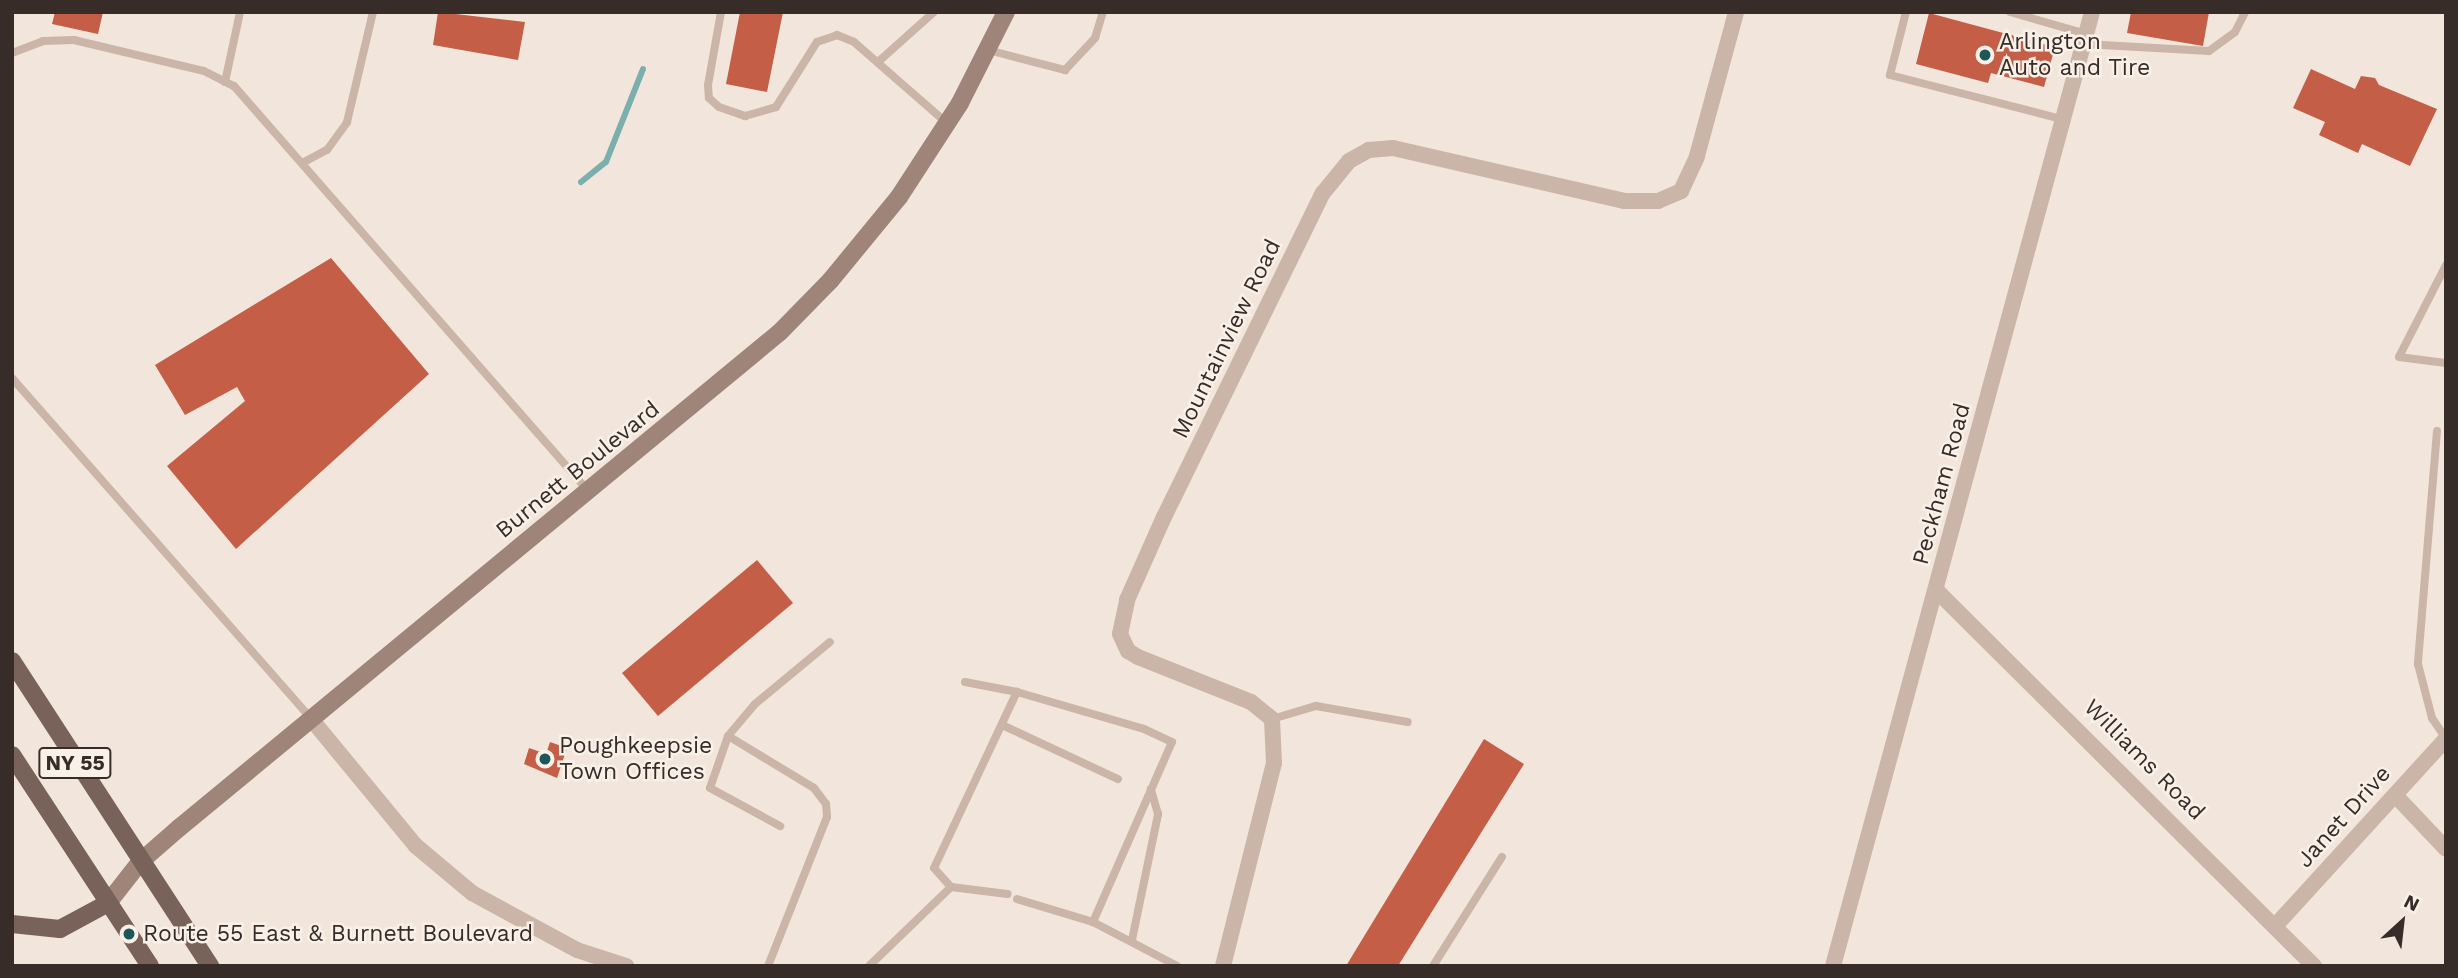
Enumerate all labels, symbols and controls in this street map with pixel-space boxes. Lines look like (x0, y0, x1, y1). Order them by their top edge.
place label: Arlington Auto and Tire (1999, 28, 2151, 82)
marker: Arlington Auto and Tire (1977, 47, 1993, 63)
street label: Mountainview Road (1167, 235, 1287, 443)
street label: Burnett Boulevard (491, 396, 665, 544)
street label: Peckham Road (1907, 400, 1977, 568)
street label: Williams Road (2078, 694, 2210, 826)
place label: Poughkeepsie Town Offices (559, 732, 712, 786)
road number: NY 55 (36, 746, 114, 780)
marker: Poughkeepsie Town Offices (537, 751, 553, 767)
street label: Janet Drive (2291, 760, 2397, 874)
north arrow (2367, 887, 2437, 957)
text: N (2400, 889, 2423, 916)
place label: Route 55 East & Burnett Boulevard (143, 920, 533, 948)
marker: Route 55 East & Burnett Boulevard (121, 926, 137, 942)

